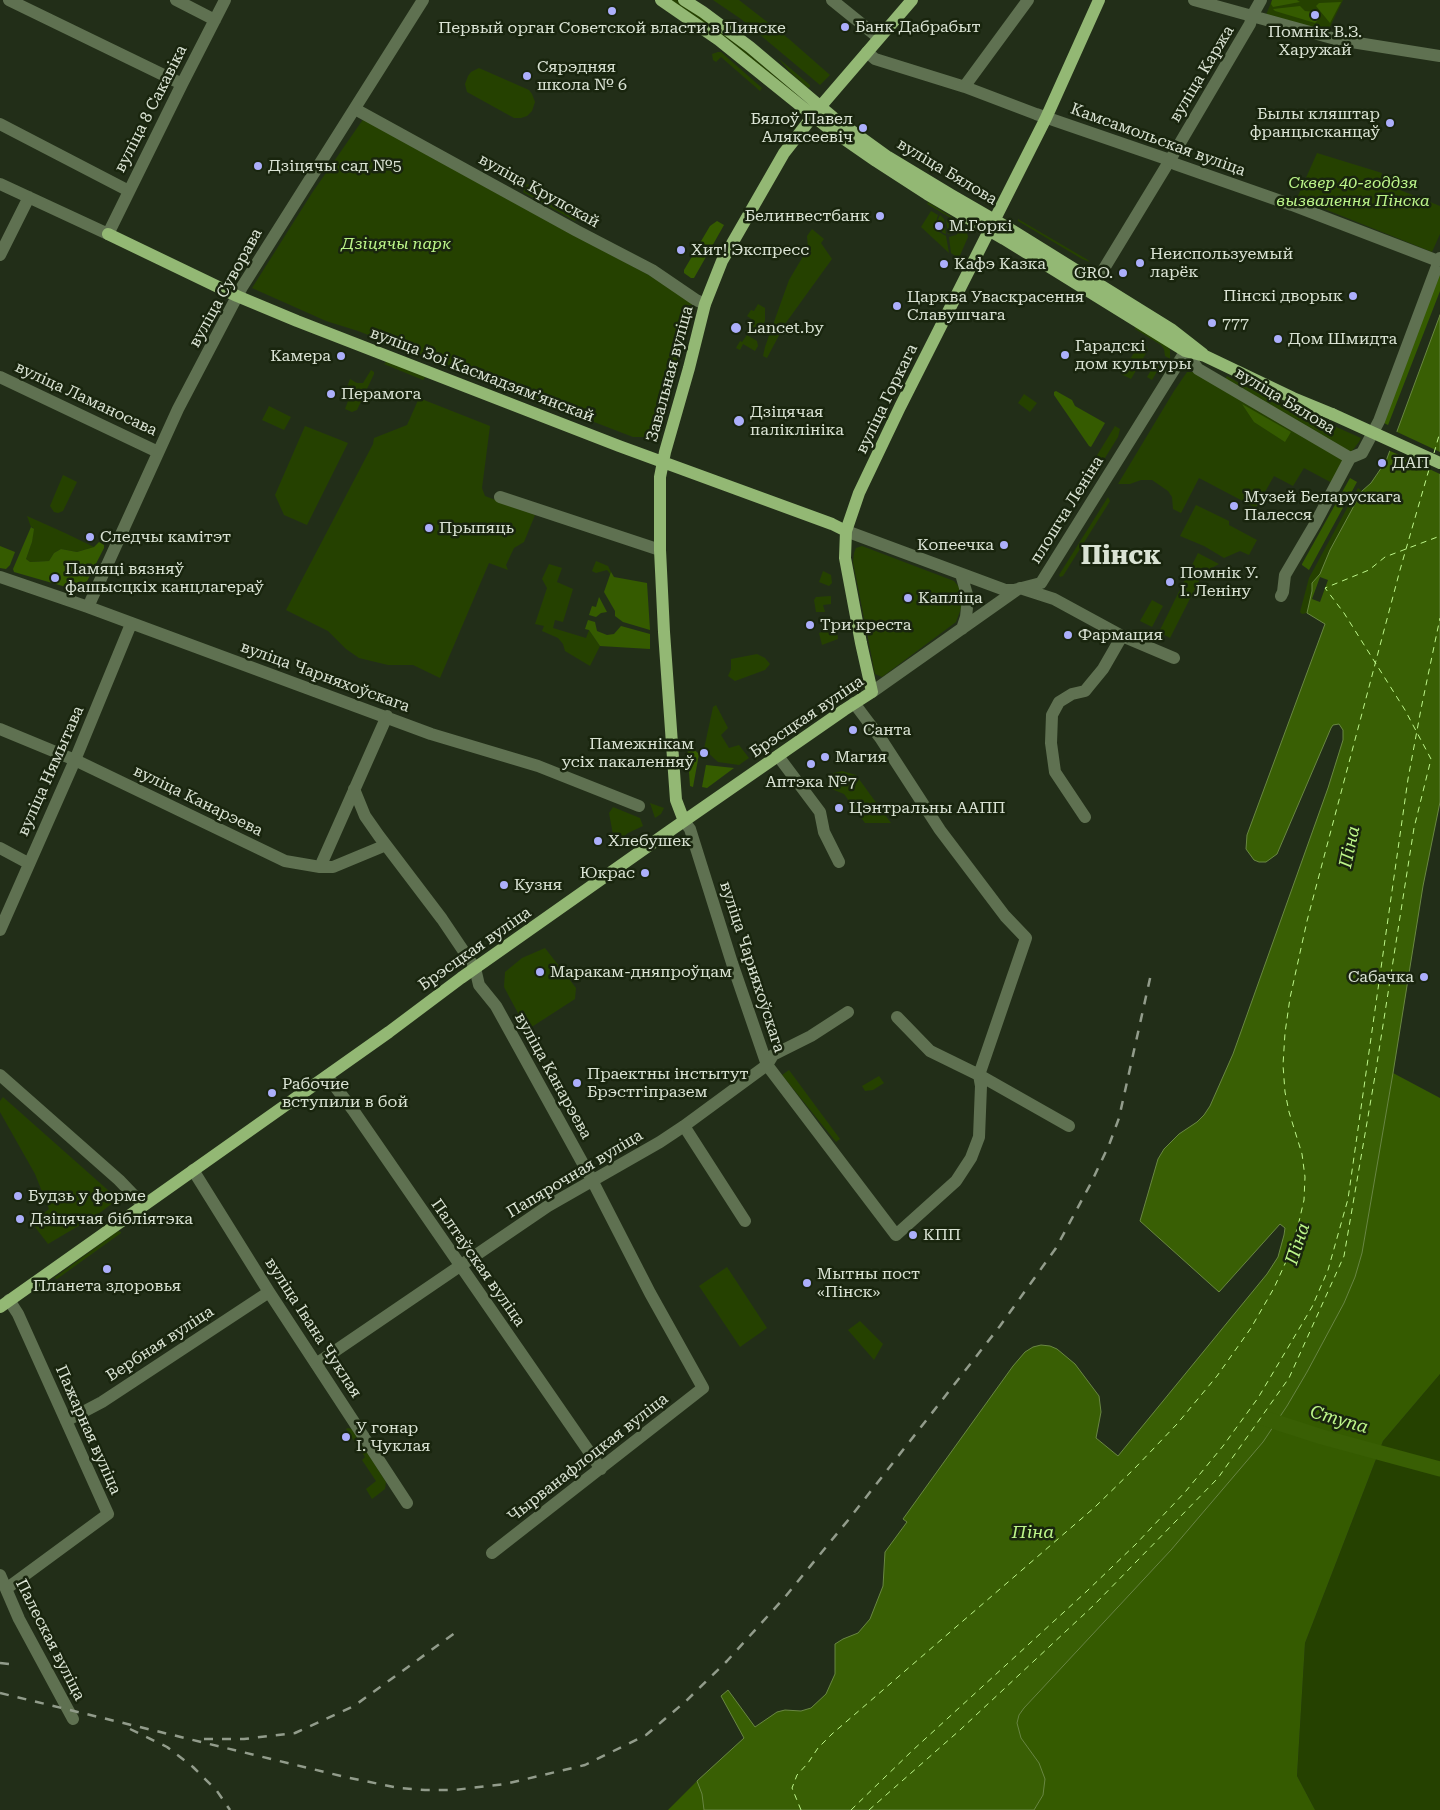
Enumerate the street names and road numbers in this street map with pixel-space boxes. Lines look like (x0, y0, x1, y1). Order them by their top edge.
street label: вуліца Каржа (1166, 22, 1238, 126)
street label: вуліца 8 Сакавіка (111, 42, 191, 176)
street label: Камсамольская вуліца (1068, 99, 1248, 181)
street label: вуліца Бялова (893, 135, 1001, 209)
street label: вуліца Крупскай (475, 150, 603, 232)
street label: вуліца Суворава (185, 225, 267, 351)
street label: Завальная вуліца (643, 304, 697, 444)
street label: вуліца Зоі Касмадзямʼянскай (367, 323, 597, 427)
street label: вуліца Горкага (852, 341, 922, 457)
street label: вуліца Ламаносава (12, 358, 160, 440)
street label: вуліца Бялова (1231, 364, 1339, 438)
street label: плошча Леніна (1026, 453, 1108, 567)
street label: вуліца Чарняхоўскага (238, 637, 412, 717)
street label: Брэсцкая вуліца (747, 672, 867, 762)
street label: вуліца Нямытава (14, 703, 88, 839)
street label: вуліца Канарэева (130, 761, 266, 841)
street label: вуліца Чарняхоўскага (715, 879, 789, 1055)
street label: Брэсцкая вуліца (415, 903, 535, 995)
street label: вуліца Канарэева (510, 1009, 596, 1143)
street label: Папярочная вуліца (503, 1126, 647, 1222)
street label: Палтаўская вуліца (427, 1196, 529, 1330)
street label: вуліца Івана Чуклая (260, 1254, 366, 1402)
street label: Вербная вуліца (103, 1302, 217, 1386)
street label: Пажарная вуліца (51, 1362, 125, 1498)
street label: Чырванафлоцкая вуліца (504, 1389, 672, 1527)
street label: Палеская вуліца (11, 1576, 89, 1704)

